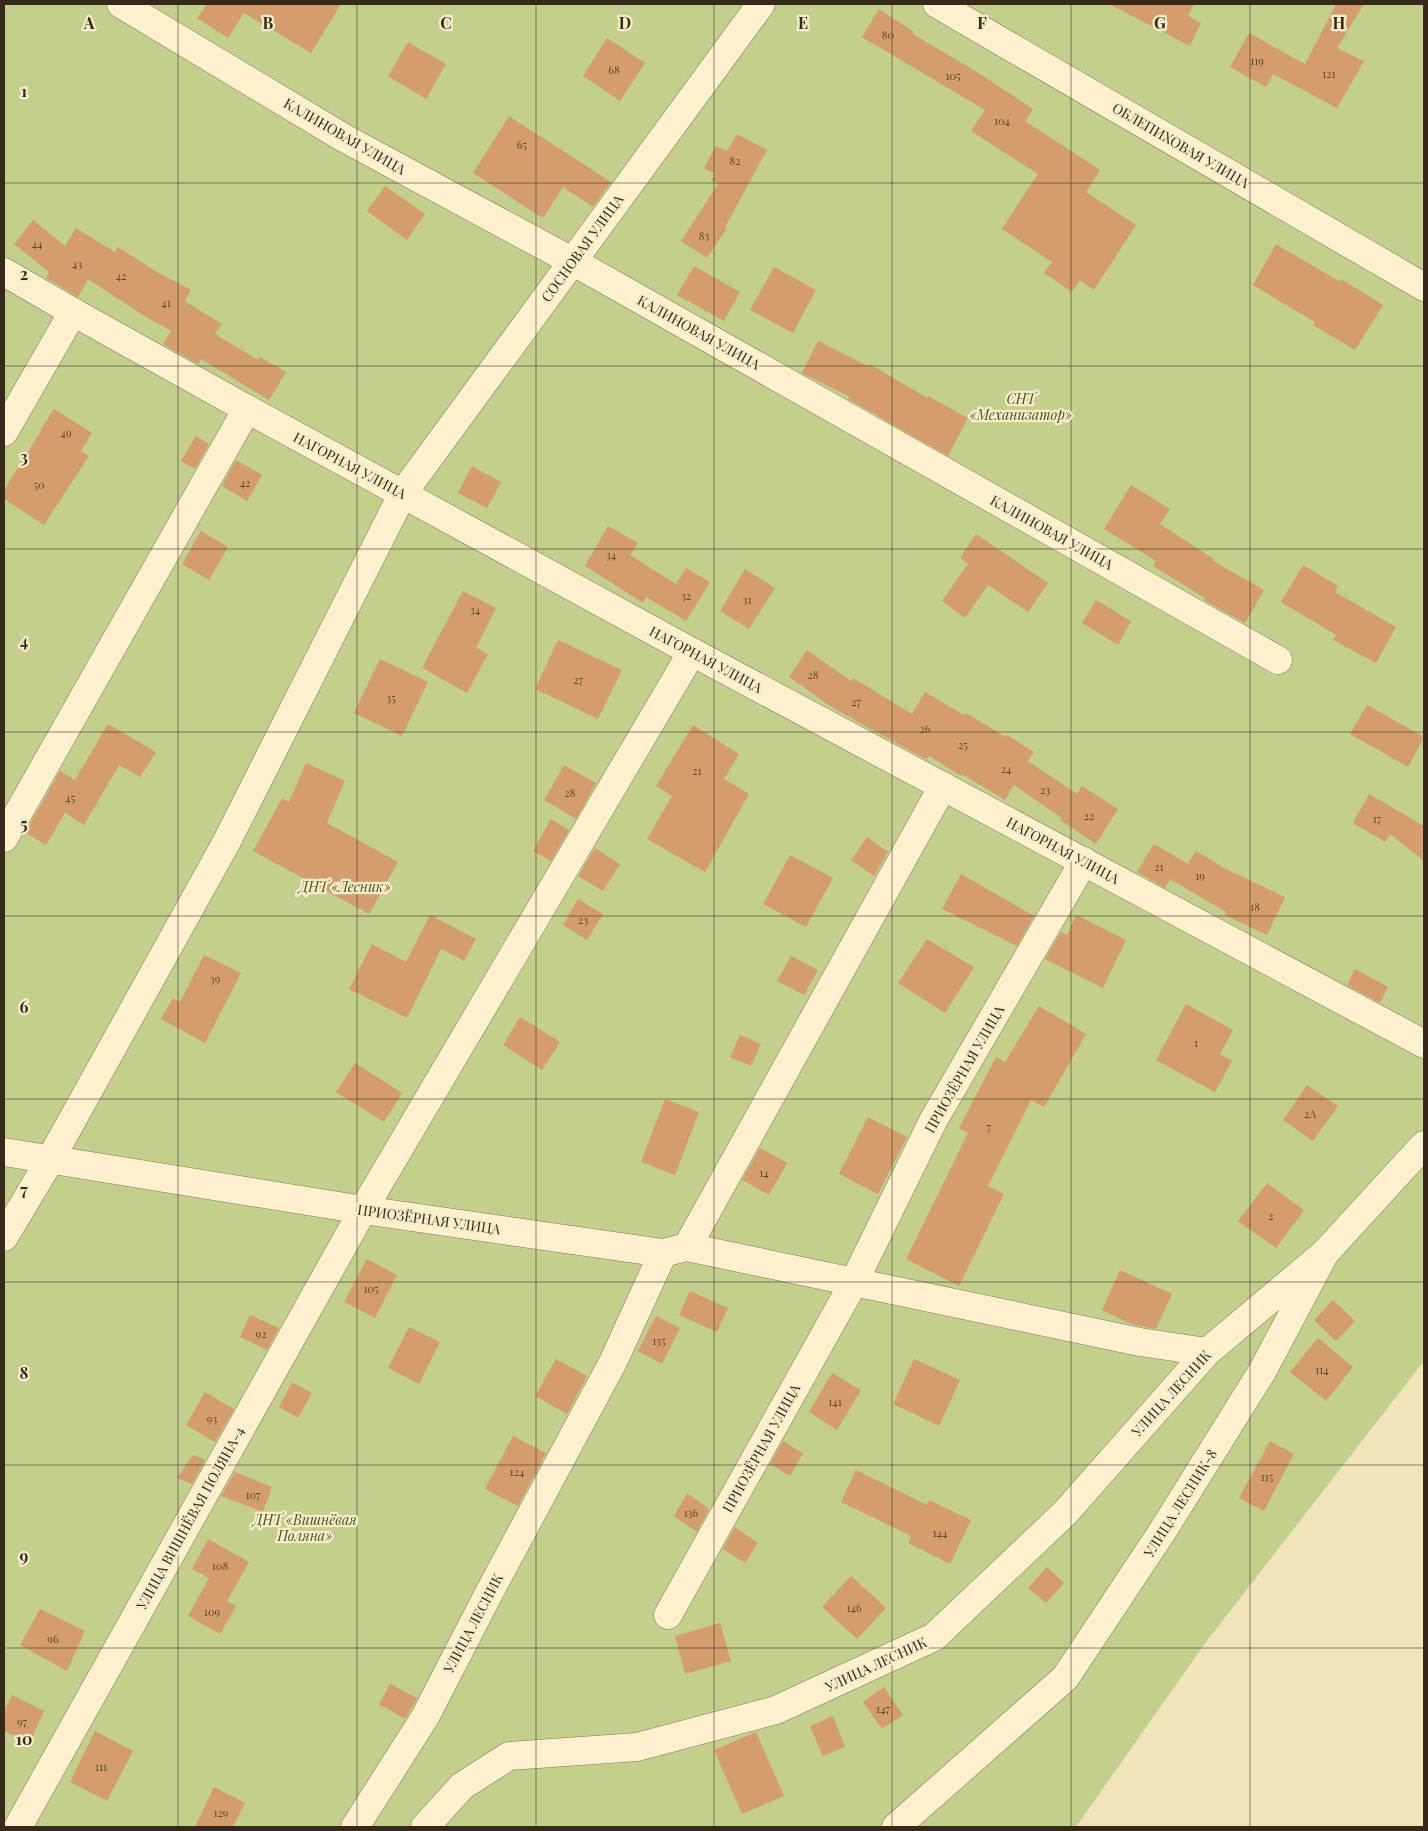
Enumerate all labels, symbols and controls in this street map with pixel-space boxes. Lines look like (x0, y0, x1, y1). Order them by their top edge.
text: A (83, 12, 95, 33)
text: B (263, 12, 274, 33)
text: C (440, 12, 452, 33)
text: D (619, 12, 631, 33)
text: E (798, 12, 808, 33)
text: F (977, 12, 987, 33)
text: G (1154, 12, 1166, 33)
text: H (1333, 12, 1346, 33)
house number: 80 (882, 27, 895, 42)
house number: 119 (1250, 53, 1264, 68)
house number: 68 (608, 62, 620, 77)
house number: 121 (1322, 66, 1336, 81)
house number: 105 (945, 68, 961, 83)
text: 1 (21, 80, 27, 101)
street label: КАЛИНОВАЯ УЛИЦА (281, 93, 410, 179)
street label: ОБЛЕПИХОВАЯ УЛИЦА (1109, 98, 1253, 192)
house number: 104 (994, 113, 1011, 128)
house number: 65 (517, 137, 528, 152)
house number: 82 (730, 153, 741, 168)
street label: СОСНОВАЯ УЛИЦА (537, 190, 628, 306)
house number: 83 (699, 228, 709, 243)
house number: 44 (32, 236, 43, 251)
house number: 43 (72, 256, 82, 271)
text: 2 (20, 263, 28, 284)
house number: 42 (116, 268, 126, 283)
street label: КАЛИНОВАЯ УЛИЦА (634, 290, 764, 374)
house number: 41 (161, 295, 171, 310)
park label: СНТ «Механизатор» (970, 389, 1072, 424)
house number: 49 (60, 425, 72, 440)
street label: НАГОРНАЯ УЛИЦА (290, 427, 410, 503)
text: 3 (20, 446, 28, 467)
house number: 42 (240, 475, 250, 490)
house number: 50 (33, 477, 45, 492)
street label: КАЛИНОВАЯ УЛИЦА (987, 490, 1117, 574)
house number: 34 (606, 547, 617, 562)
house number: 32 (681, 588, 691, 603)
house number: 31 (742, 592, 752, 607)
house number: 34 (470, 602, 481, 617)
street label: НАГОРНАЯ УЛИЦА (646, 621, 766, 697)
text: 4 (20, 630, 28, 651)
house number: 28 (808, 667, 819, 682)
house number: 27 (573, 672, 583, 687)
house number: 35 (386, 690, 396, 705)
house number: 27 (851, 694, 861, 709)
house number: 26 (920, 721, 931, 736)
house number: 25 (958, 737, 968, 752)
house number: 24 (1001, 761, 1012, 776)
house number: 21 (692, 763, 702, 778)
house number: 23 (1040, 782, 1050, 797)
house number: 28 (565, 785, 576, 800)
house number: 45 (65, 790, 75, 805)
house number: 22 (1084, 808, 1094, 823)
house number: 17 (1373, 811, 1382, 826)
street label: НАГОРНАЯ УЛИЦА (1003, 812, 1123, 888)
text: 5 (20, 813, 28, 834)
house number: 21 (1154, 859, 1164, 874)
house number: 19 (1195, 868, 1205, 883)
park label: ДНТ «Лесник» (296, 877, 391, 896)
house number: 18 (1250, 899, 1260, 914)
house number: 23 (578, 912, 588, 927)
house number: 39 (210, 971, 221, 986)
text: 6 (20, 996, 29, 1017)
street label: ПРИОЗЁРНАЯ УЛИЦА (920, 1002, 1008, 1136)
house number: 1 (1194, 1035, 1198, 1050)
house number: 2А (1304, 1106, 1316, 1121)
house number: 7 (987, 1119, 992, 1134)
house number: 14 (759, 1165, 769, 1180)
text: 7 (20, 1179, 28, 1200)
street label: ПРИОЗЁРНАЯ УЛИЦА (356, 1200, 502, 1238)
house number: 2 (1268, 1208, 1274, 1223)
house number: 105 (363, 1281, 379, 1296)
house number: 92 (256, 1326, 266, 1341)
house number: 135 (652, 1333, 666, 1348)
street label: УЛИЦА ЛЕСНИК (1126, 1345, 1215, 1441)
text: 8 (20, 1362, 29, 1383)
house number: 114 (1315, 1362, 1329, 1377)
street label: ПРИОЗЁРНАЯ УЛИЦА (718, 1380, 804, 1516)
house number: 141 (828, 1394, 842, 1409)
house number: 93 (207, 1411, 217, 1426)
street label: УЛИЦА ВИШНЁВАЯ ПОЛЯНА-4 (131, 1423, 248, 1614)
street label: УЛИЦА ЛЕСНИК-8 (1138, 1445, 1221, 1562)
house number: 124 (510, 1464, 525, 1479)
house number: 115 (1261, 1469, 1274, 1484)
house number: 107 (245, 1487, 261, 1502)
house number: 136 (684, 1505, 699, 1520)
park label: ДНТ «Вишнёвая Поляна» (250, 1510, 357, 1545)
house number: 144 (933, 1525, 948, 1540)
text: 9 (20, 1545, 29, 1566)
house number: 108 (212, 1558, 228, 1573)
street label: УЛИЦА ЛЕСНИК (438, 1569, 508, 1677)
house number: 146 (846, 1600, 862, 1615)
house number: 109 (204, 1604, 221, 1619)
house number: 96 (47, 1631, 59, 1646)
street label: УЛИЦА ЛЕСНИК (821, 1632, 930, 1696)
house number: 147 (876, 1701, 890, 1716)
house number: 97 (17, 1714, 28, 1729)
text: 10 (16, 1728, 32, 1749)
house number: 111 (95, 1759, 107, 1774)
house number: 129 (214, 1805, 229, 1820)

